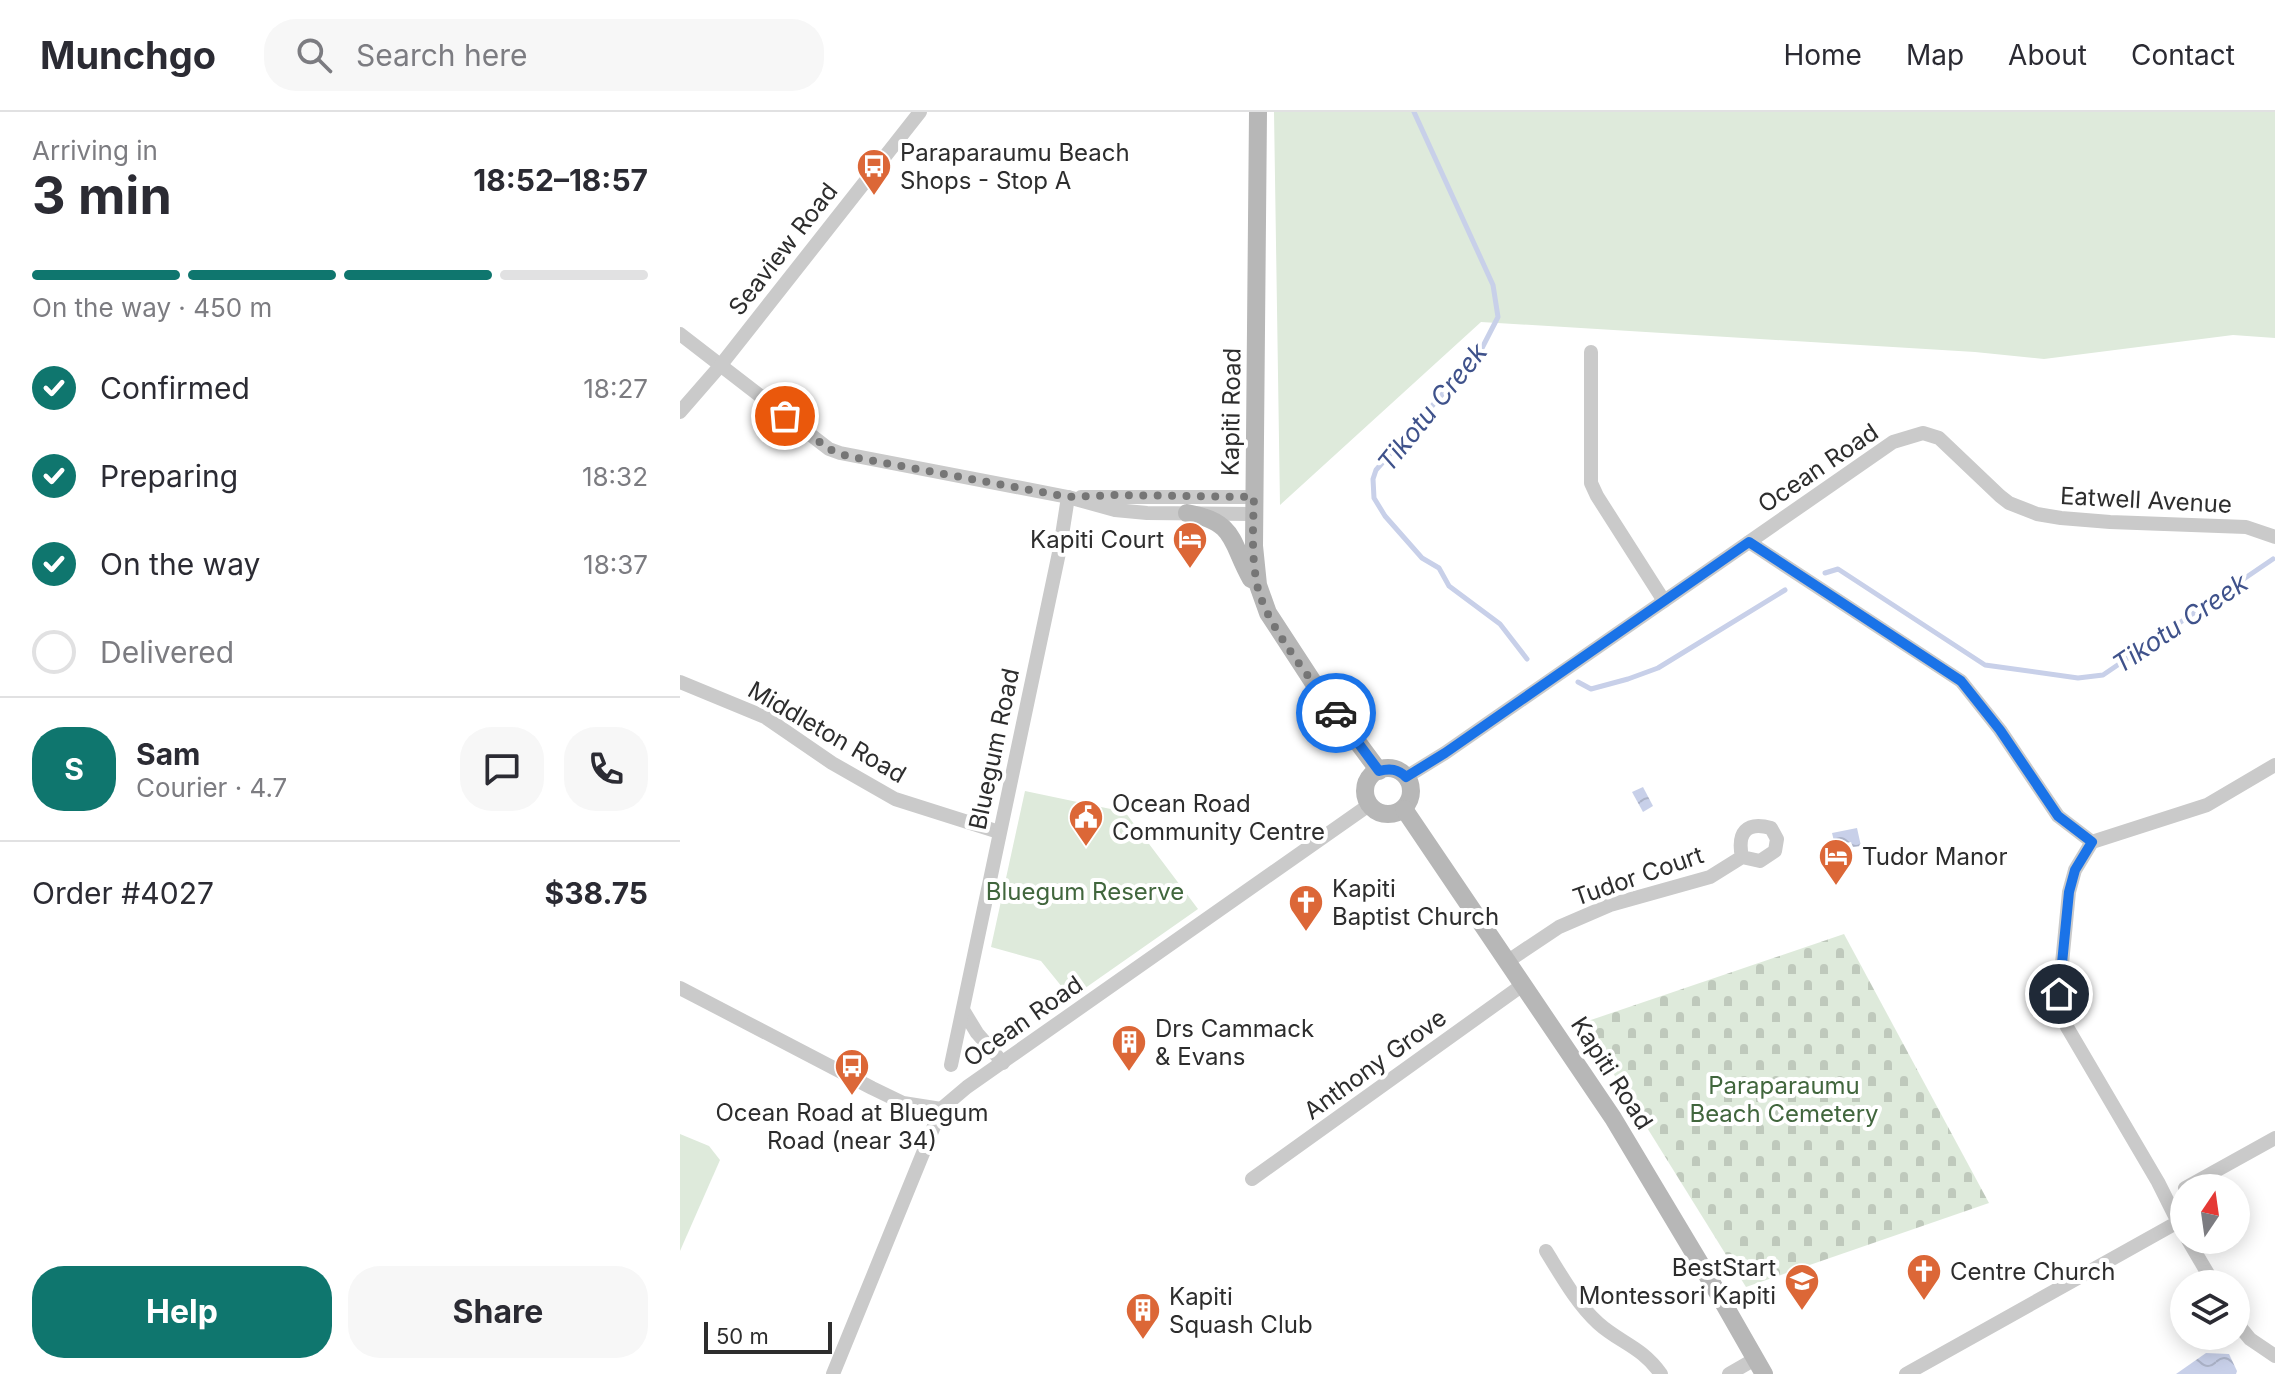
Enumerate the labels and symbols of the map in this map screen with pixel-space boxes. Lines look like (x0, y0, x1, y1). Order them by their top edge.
place label: Paraparaumu Beach Shops - Stop A (900, 138, 1130, 195)
bus stop icon: Paraparaumu Beach Shops - Stop A (855, 147, 893, 197)
street label: Seaview Road (722, 177, 844, 321)
water label: Tikotu Creek (1371, 336, 1494, 477)
street label: Kapiti Road (1215, 348, 1247, 476)
pin (751, 382, 819, 450)
street label: Ocean Road (1752, 417, 1884, 519)
street label: Eatwell Avenue (2059, 481, 2233, 519)
hotel icon: Kapiti Court (1171, 520, 1209, 570)
place label: Kapiti Court (1030, 525, 1164, 554)
water label: Tikotu Creek (2107, 566, 2254, 680)
street label: Bluegum Road (963, 666, 1025, 832)
courier (1296, 673, 1376, 753)
street label: Middleton Road (743, 675, 911, 789)
place label: Ocean Road Community Centre (1112, 789, 1325, 846)
public building icon: Ocean Road Community Centre (1067, 798, 1105, 848)
hotel icon: Tudor Manor (1817, 837, 1855, 887)
street label: Tudor Court (1569, 840, 1707, 912)
place label: Tudor Manor (1862, 842, 2008, 871)
place label: Kapiti Baptist Church (1332, 874, 1499, 931)
park label: Bluegum Reserve (986, 877, 1184, 906)
church icon: Kapiti Baptist Church (1287, 883, 1325, 933)
pin (2025, 960, 2093, 1028)
street label: Ocean Road (958, 969, 1088, 1073)
street label: Anthony Grove (1298, 1003, 1452, 1125)
street label: Kapiti Road (1565, 1011, 1659, 1135)
place label: Drs Cammack & Evans (1155, 1014, 1314, 1071)
building icon: Drs Cammack & Evans (1110, 1023, 1148, 1073)
bus stop icon: Ocean Road at Bluegum Road (near 34) (833, 1047, 871, 1097)
park label: Paraparaumu Beach Cemetery (1689, 1071, 1879, 1128)
place label: Ocean Road at Bluegum Road (near 34) (715, 1098, 989, 1155)
north arrow (2170, 1174, 2250, 1254)
church icon: Centre Church (1905, 1252, 1943, 1302)
place label: BestStart Montessori Kapiti (1579, 1253, 1776, 1310)
place label: Centre Church (1950, 1257, 2115, 1286)
school or university icon: BestStart Montessori Kapiti (1783, 1262, 1821, 1312)
place label: Kapiti Squash Club (1169, 1282, 1313, 1339)
building icon: Kapiti Squash Club (1124, 1291, 1162, 1341)
scale bar (704, 1318, 832, 1354)

